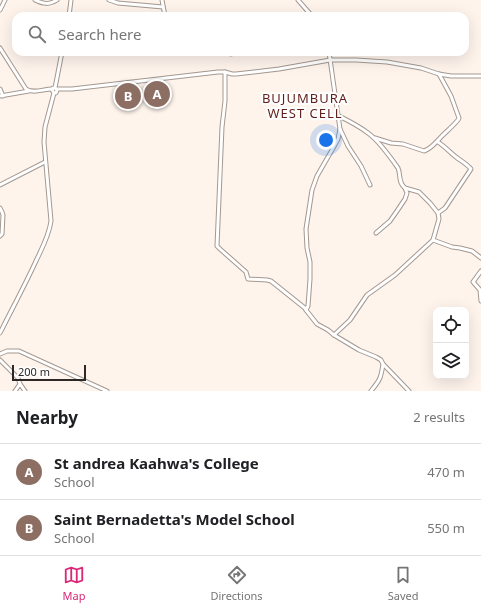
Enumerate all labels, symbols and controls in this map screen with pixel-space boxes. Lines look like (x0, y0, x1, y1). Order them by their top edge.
search box (12, 12, 469, 56)
icon: search (26, 23, 48, 45)
text: Search here (58, 24, 141, 44)
pin: A (144, 79, 170, 109)
pin: B (115, 81, 141, 111)
district label: BUJUMBURA WEST CELL (262, 89, 348, 122)
your location (316, 130, 336, 150)
map controls (433, 307, 469, 379)
button: locate (433, 307, 469, 343)
button: layers (433, 343, 469, 379)
scale bar (12, 363, 86, 382)
text: 200 m (18, 364, 50, 379)
text: Nearby (16, 406, 78, 429)
text: 2 results (413, 408, 465, 426)
text: St andrea Kaahwa's College (54, 453, 259, 473)
text: A (25, 463, 34, 481)
text: 470 m (427, 463, 465, 481)
text: School (54, 473, 95, 491)
text: Saint Bernadetta's Model School (54, 509, 295, 529)
text: B (25, 519, 33, 537)
text: 550 m (427, 519, 465, 537)
text: School (54, 529, 95, 547)
tab: Map (63, 564, 85, 603)
tab: Directions (210, 564, 263, 603)
tab: Saved (388, 564, 418, 603)

